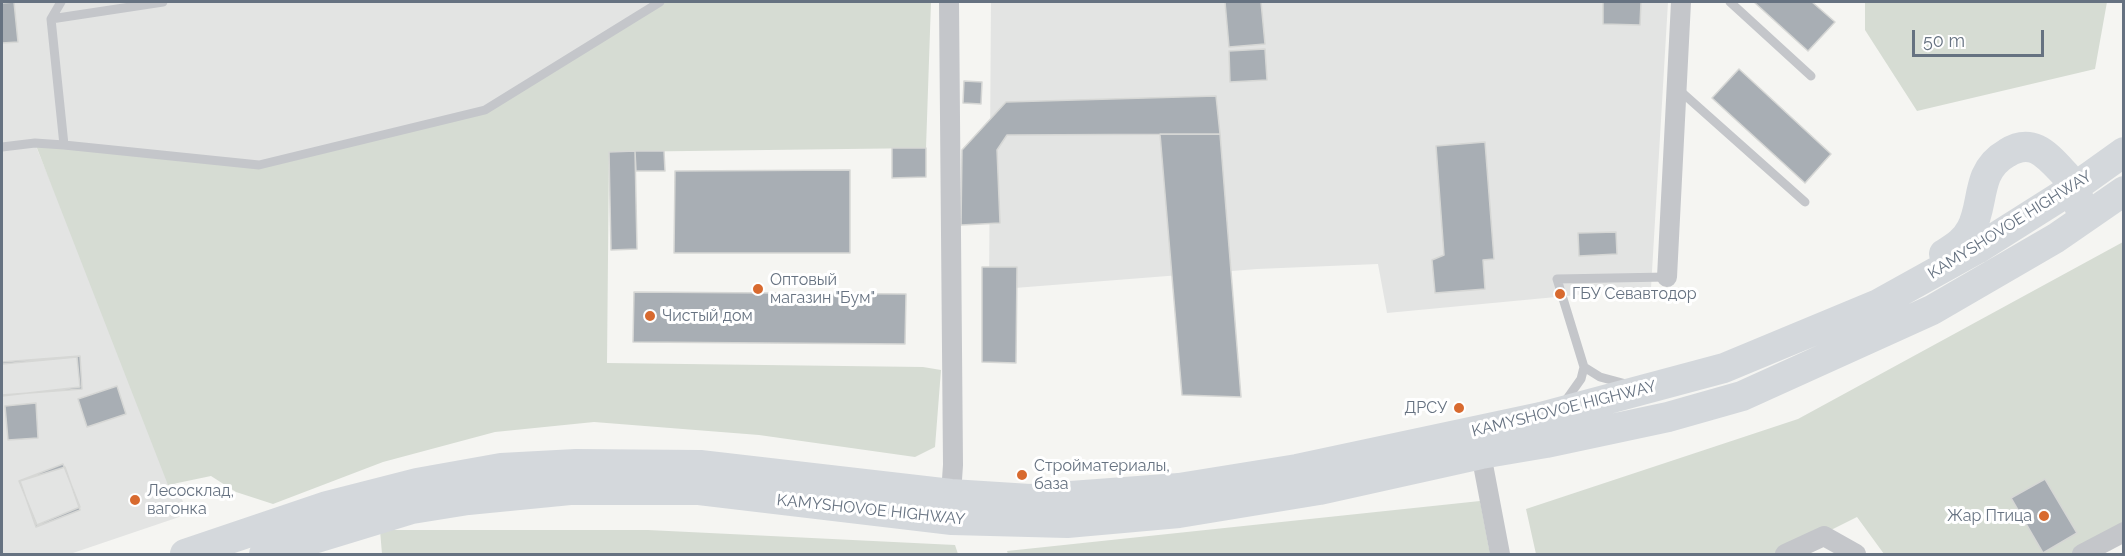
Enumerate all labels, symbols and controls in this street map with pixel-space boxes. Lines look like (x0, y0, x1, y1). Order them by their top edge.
scale bar (1915, 18, 2047, 56)
text: 50 m (1923, 30, 1965, 51)
street label: KAMYSHOVOE HIGHWAY (1925, 167, 2095, 283)
place label: Оптовый магазин "Бум" (770, 270, 875, 308)
marker: Оптовый магазин "Бум" (751, 282, 765, 296)
place label: ГБУ Севавтодор (1572, 284, 1697, 304)
marker: ГБУ Севавтодор (1553, 287, 1567, 301)
place label: Чистый дом (662, 306, 753, 326)
marker: Чистый дом (643, 309, 657, 323)
street label: KAMYSHOVOE HIGHWAY (1470, 377, 1658, 441)
place label: ДРСУ (1404, 398, 1447, 418)
marker: ДРСУ (1452, 401, 1466, 415)
place label: Стройматериалы, база (1034, 456, 1170, 494)
marker: Стройматериалы, база (1015, 468, 1029, 482)
place label: Лесосклад, вагонка (147, 481, 234, 519)
street label: KAMYSHOVOE HIGHWAY (776, 491, 966, 529)
marker: Лесосклад, вагонка (128, 493, 142, 507)
place label: Жар Птица (1947, 506, 2032, 526)
marker: Жар Птица (2037, 509, 2051, 523)

